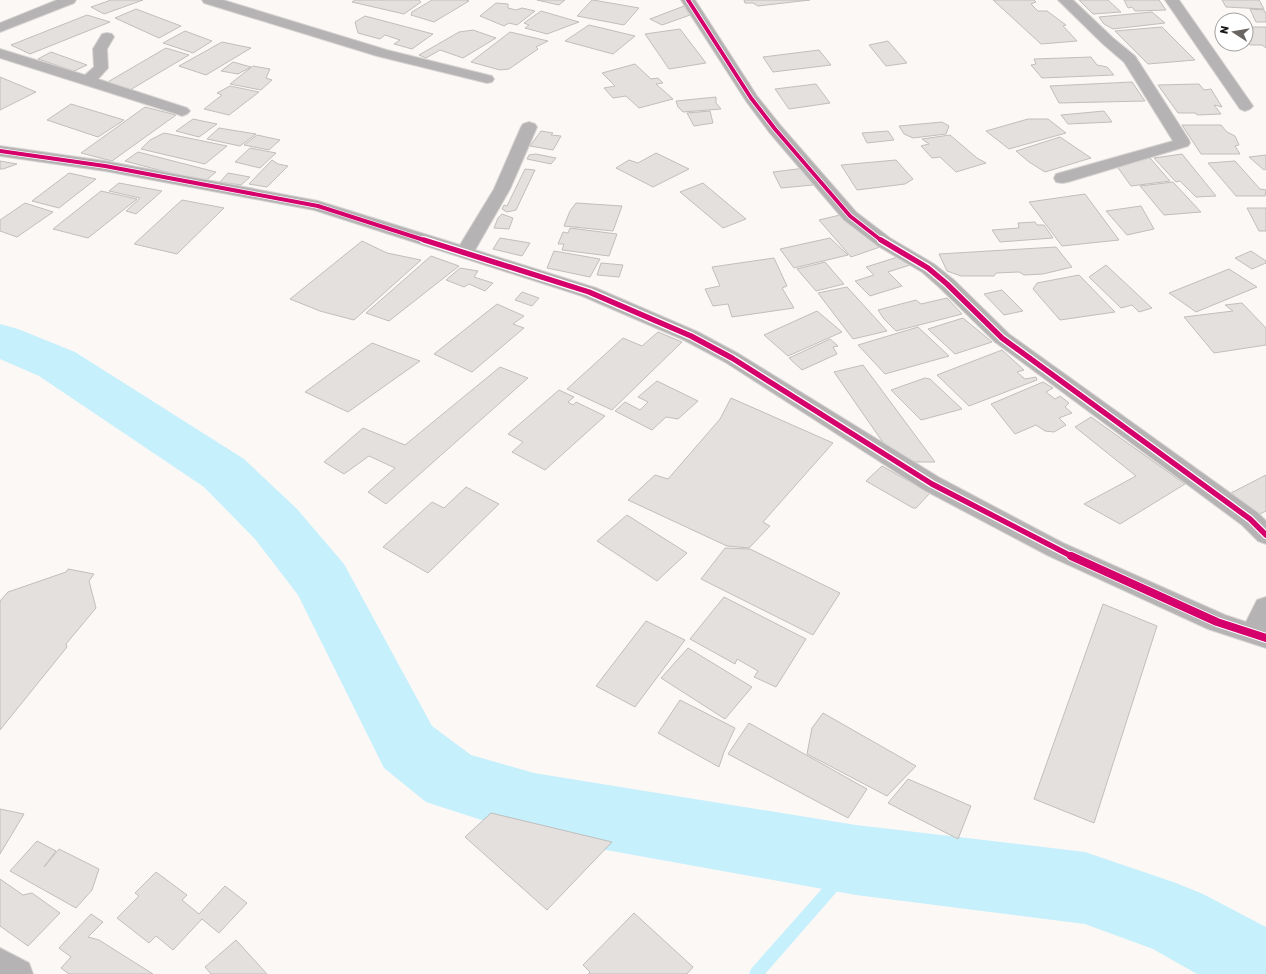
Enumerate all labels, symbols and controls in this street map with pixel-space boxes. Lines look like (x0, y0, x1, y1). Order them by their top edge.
north arrow (1214, 12, 1254, 52)
text: N (1218, 25, 1232, 35)

